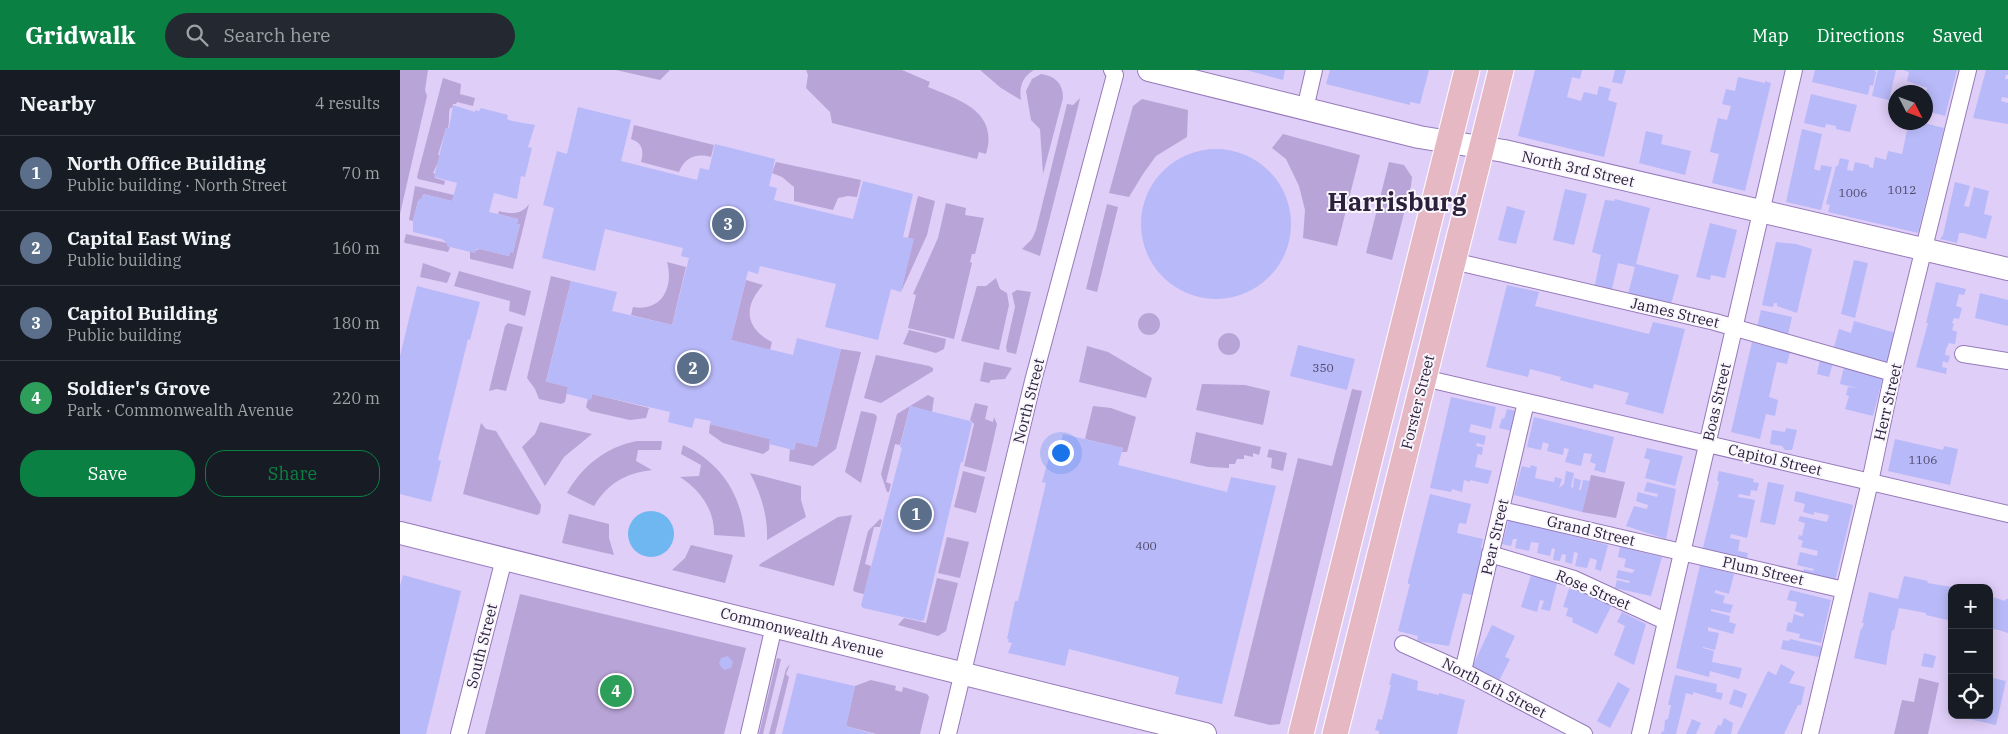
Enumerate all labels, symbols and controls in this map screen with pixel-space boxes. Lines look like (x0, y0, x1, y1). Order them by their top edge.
search box (165, 13, 515, 58)
text: Gridwalk (25, 19, 135, 51)
icon: search (183, 21, 211, 49)
text: Search here (223, 23, 331, 47)
text: Map (1752, 24, 1789, 47)
text: Directions (1817, 24, 1905, 47)
text: Saved (1933, 24, 1983, 47)
north arrow (1888, 85, 1933, 130)
text: Nearby (20, 89, 96, 117)
text: 4 results (315, 93, 380, 113)
street label: North 3rd Street (1520, 146, 1636, 191)
text: North Office Building (67, 151, 266, 175)
text: 1 (31, 163, 41, 183)
text: 70 m (342, 163, 380, 183)
text: Public building · North Street (67, 175, 287, 195)
house number: 1012 (1888, 182, 1916, 197)
district label: Harrisburg (1328, 185, 1467, 218)
house number: 1006 (1839, 185, 1867, 200)
pin: 3 (712, 205, 744, 243)
text: Capital East Wing (67, 226, 231, 250)
text: 2 (31, 238, 41, 258)
text: 160 m (332, 238, 380, 258)
text: Public building (67, 250, 181, 270)
street label: James Street (1629, 293, 1721, 332)
text: Capitol Building (67, 301, 217, 325)
text: 3 (31, 313, 41, 333)
text: 180 m (332, 313, 380, 333)
text: Public building (67, 325, 181, 345)
pin: 2 (677, 349, 709, 387)
street label: Forster Street (1397, 353, 1438, 451)
street label: North Street (1009, 356, 1048, 445)
house number: 350 (1312, 360, 1334, 375)
street label: Boas Street (1698, 361, 1735, 443)
street label: Herr Street (1869, 361, 1906, 442)
text: Soldier's Grove (67, 376, 210, 400)
text: 4 (31, 388, 41, 408)
text: 220 m (332, 388, 380, 408)
text: Park · Commonwealth Avenue (67, 400, 294, 420)
your location (1048, 440, 1074, 466)
street label: Capitol Street (1726, 440, 1824, 480)
button: Save (20, 450, 195, 497)
button: Share (205, 450, 380, 497)
house number: 1106 (1909, 452, 1937, 467)
pin: 1 (900, 495, 932, 533)
street label: Pear Street (1477, 497, 1513, 577)
street label: Grand Street (1545, 511, 1637, 550)
house number: 400 (1135, 538, 1157, 553)
street label: Plum Street (1721, 552, 1806, 589)
street label: Rose Street (1553, 565, 1633, 614)
map controls (1948, 584, 1993, 719)
button: + (1948, 584, 1993, 629)
street label: South Street (462, 601, 501, 690)
street label: Commonwealth Avenue (718, 603, 886, 662)
button: − (1948, 629, 1993, 674)
street label: North 6th Street (1439, 653, 1549, 722)
pin: 4 (600, 672, 632, 710)
button: locate (1948, 674, 1993, 719)

